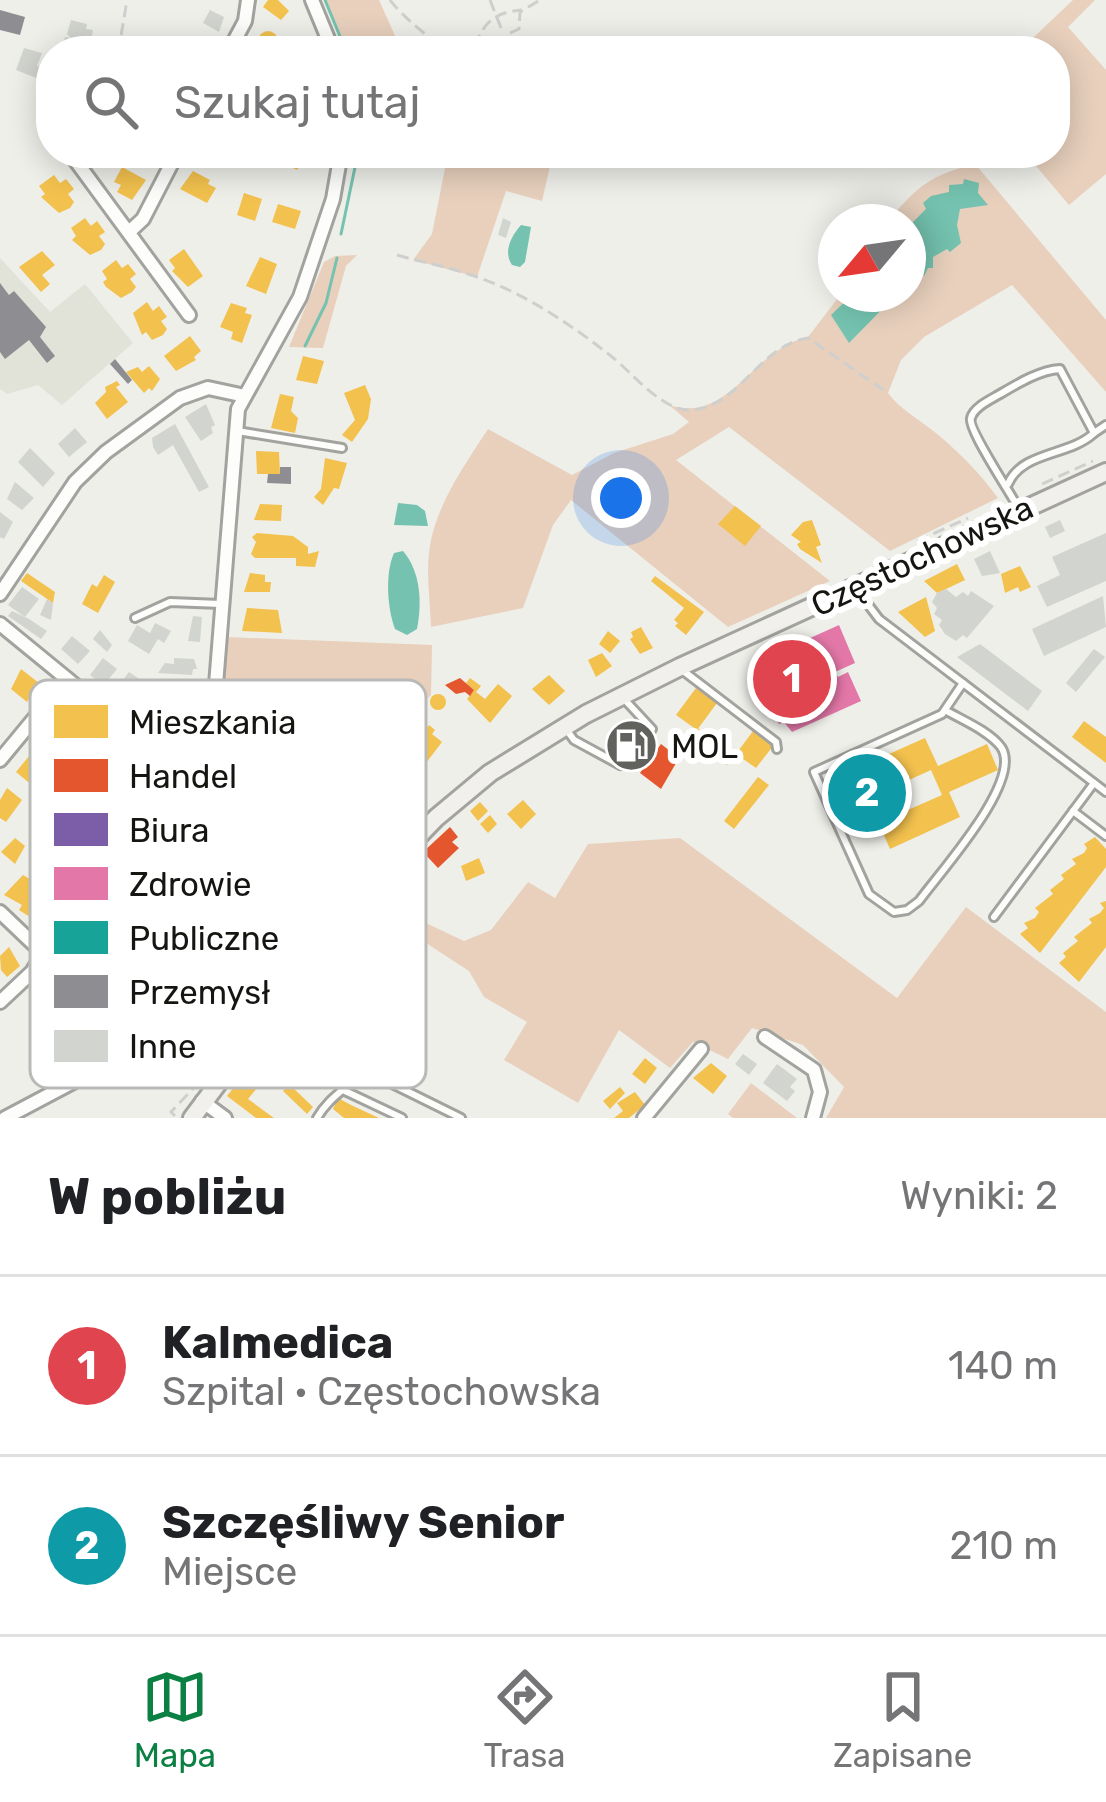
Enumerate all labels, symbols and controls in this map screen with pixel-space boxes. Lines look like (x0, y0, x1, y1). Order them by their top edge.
search box (36, 36, 1070, 168)
icon: search (78, 69, 144, 135)
text: Szukaj tutaj (174, 76, 421, 129)
north arrow (818, 204, 926, 312)
your location (591, 468, 651, 528)
street label: Częstochowska (805, 488, 1039, 624)
pin: 1 (753, 634, 831, 724)
legend (30, 680, 426, 1088)
text: Mieszkania (129, 703, 296, 742)
fuel station icon: MOL (604, 718, 660, 774)
place label: MOL (671, 727, 738, 766)
pin: 2 (828, 748, 906, 838)
text: Handel (129, 757, 237, 796)
text: Biura (129, 811, 209, 850)
text: Zdrowie (129, 865, 252, 904)
text: Publiczne (129, 919, 279, 958)
text: Przemysł (129, 973, 270, 1012)
text: Inne (129, 1027, 197, 1066)
text: W pobliżu (48, 1166, 286, 1227)
text: Wyniki: 2 (900, 1173, 1058, 1219)
text: Kalmedica (162, 1316, 393, 1369)
text: 1 (77, 1343, 97, 1389)
text: 140 m (948, 1343, 1058, 1389)
text: Szpital · Częstochowska (162, 1369, 601, 1415)
text: Szczęśliwy Senior (162, 1496, 564, 1549)
text: 2 (74, 1523, 100, 1569)
text: 210 m (949, 1523, 1058, 1569)
text: Miejsce (162, 1549, 297, 1595)
tab: Mapa (134, 1664, 216, 1775)
tab: Trasa (484, 1664, 566, 1775)
tab: Zapisane (833, 1664, 972, 1775)

